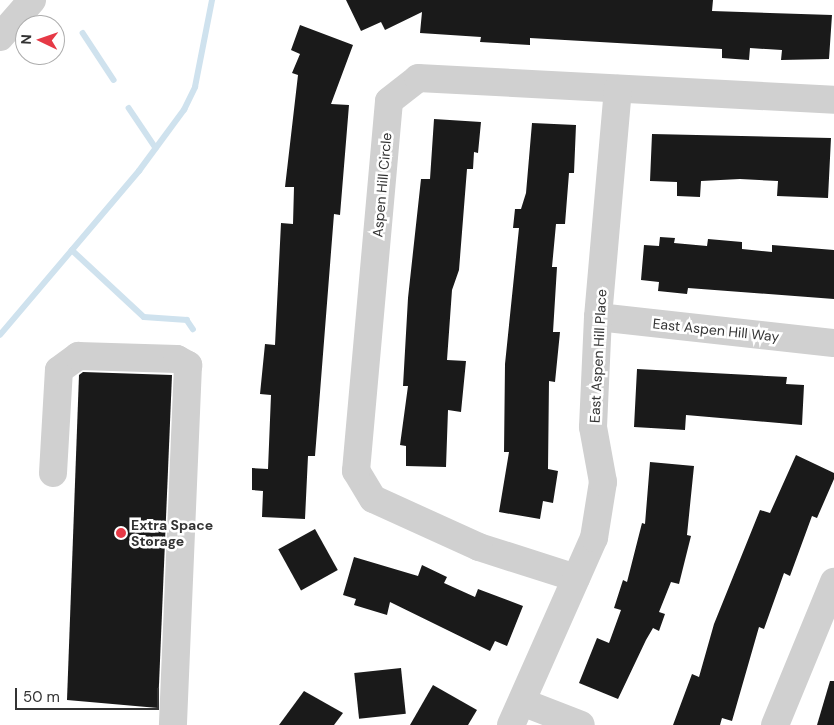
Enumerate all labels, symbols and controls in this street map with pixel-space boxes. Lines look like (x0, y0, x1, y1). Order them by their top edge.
north arrow (15, 15, 65, 65)
text: N (17, 34, 35, 45)
street label: Aspen Hill Circle (369, 132, 395, 238)
street label: East Aspen Hill Place (586, 289, 610, 423)
street label: East Aspen Hill Way (652, 315, 780, 345)
place label: Extra Space Storage (131, 517, 213, 550)
marker: Extra Space Storage (115, 527, 127, 539)
scale bar (18, 678, 161, 710)
text: 50 m (23, 687, 60, 707)

